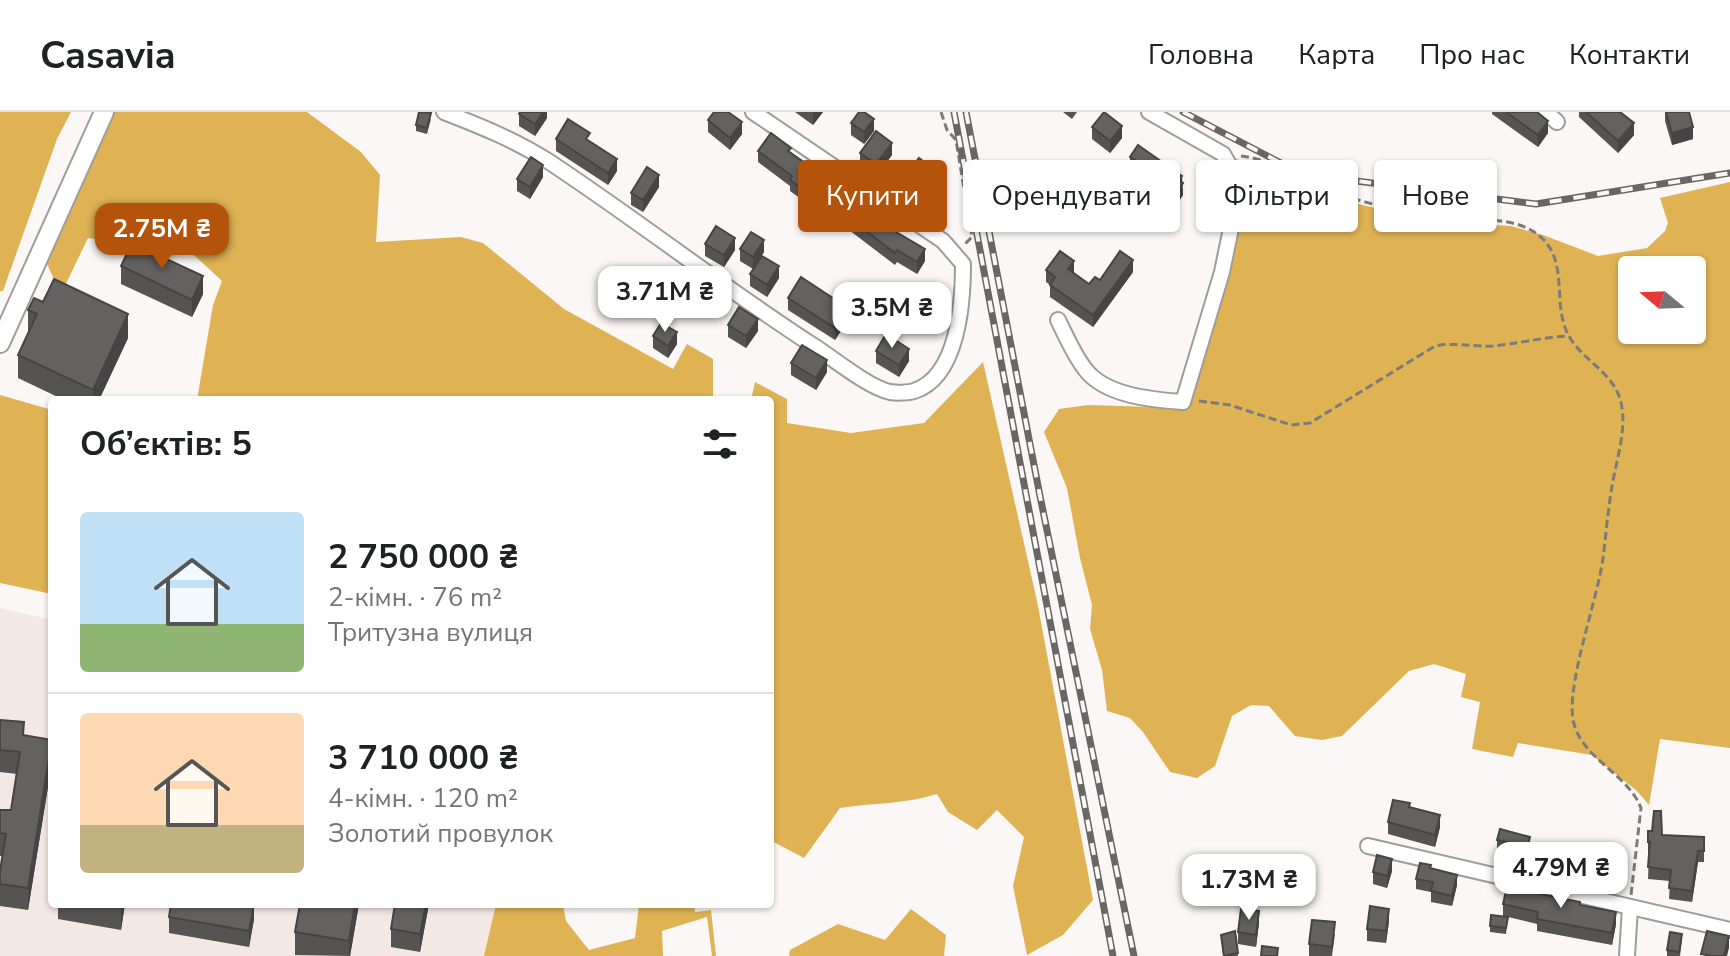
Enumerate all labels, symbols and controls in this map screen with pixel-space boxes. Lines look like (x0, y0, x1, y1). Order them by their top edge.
text: Casavia (40, 30, 176, 81)
text: Головна (1148, 36, 1254, 74)
text: Карта (1298, 36, 1375, 74)
text: Про нас (1419, 36, 1525, 74)
text: Контакти (1569, 36, 1690, 74)
chip: Купити (798, 160, 947, 232)
chip: Орендувати (963, 160, 1180, 232)
chip: Фільтри (1196, 160, 1358, 232)
chip: Нове (1374, 160, 1497, 232)
pin: 2.75M ₴ (88, 203, 236, 271)
text: 2.75M ₴ (113, 211, 211, 246)
north arrow (1618, 256, 1706, 344)
map controls (1618, 256, 1706, 344)
pin: 3.71M ₴ (591, 266, 739, 334)
text: 3.71M ₴ (616, 274, 714, 309)
pin: 3.5M ₴ (827, 282, 957, 350)
text: 3.5M ₴ (851, 290, 933, 325)
text: Об’єктів: 5 (80, 421, 252, 467)
icon: filters (698, 422, 742, 466)
text: 2 750 000 ₴ (328, 534, 519, 580)
icon: home (144, 544, 240, 640)
text: 2-кімн. · 76 m² (328, 580, 502, 615)
text: Тритузна вулиця (328, 615, 533, 650)
text: 3 710 000 ₴ (328, 735, 519, 781)
icon: home (144, 745, 240, 841)
text: 4-кімн. · 120 m² (328, 781, 518, 816)
text: Золотий провулок (328, 816, 553, 851)
pin: 4.79M ₴ (1487, 842, 1635, 910)
text: 4.79M ₴ (1512, 850, 1610, 885)
pin: 1.73M ₴ (1175, 854, 1323, 922)
text: 1.73M ₴ (1200, 862, 1298, 897)

